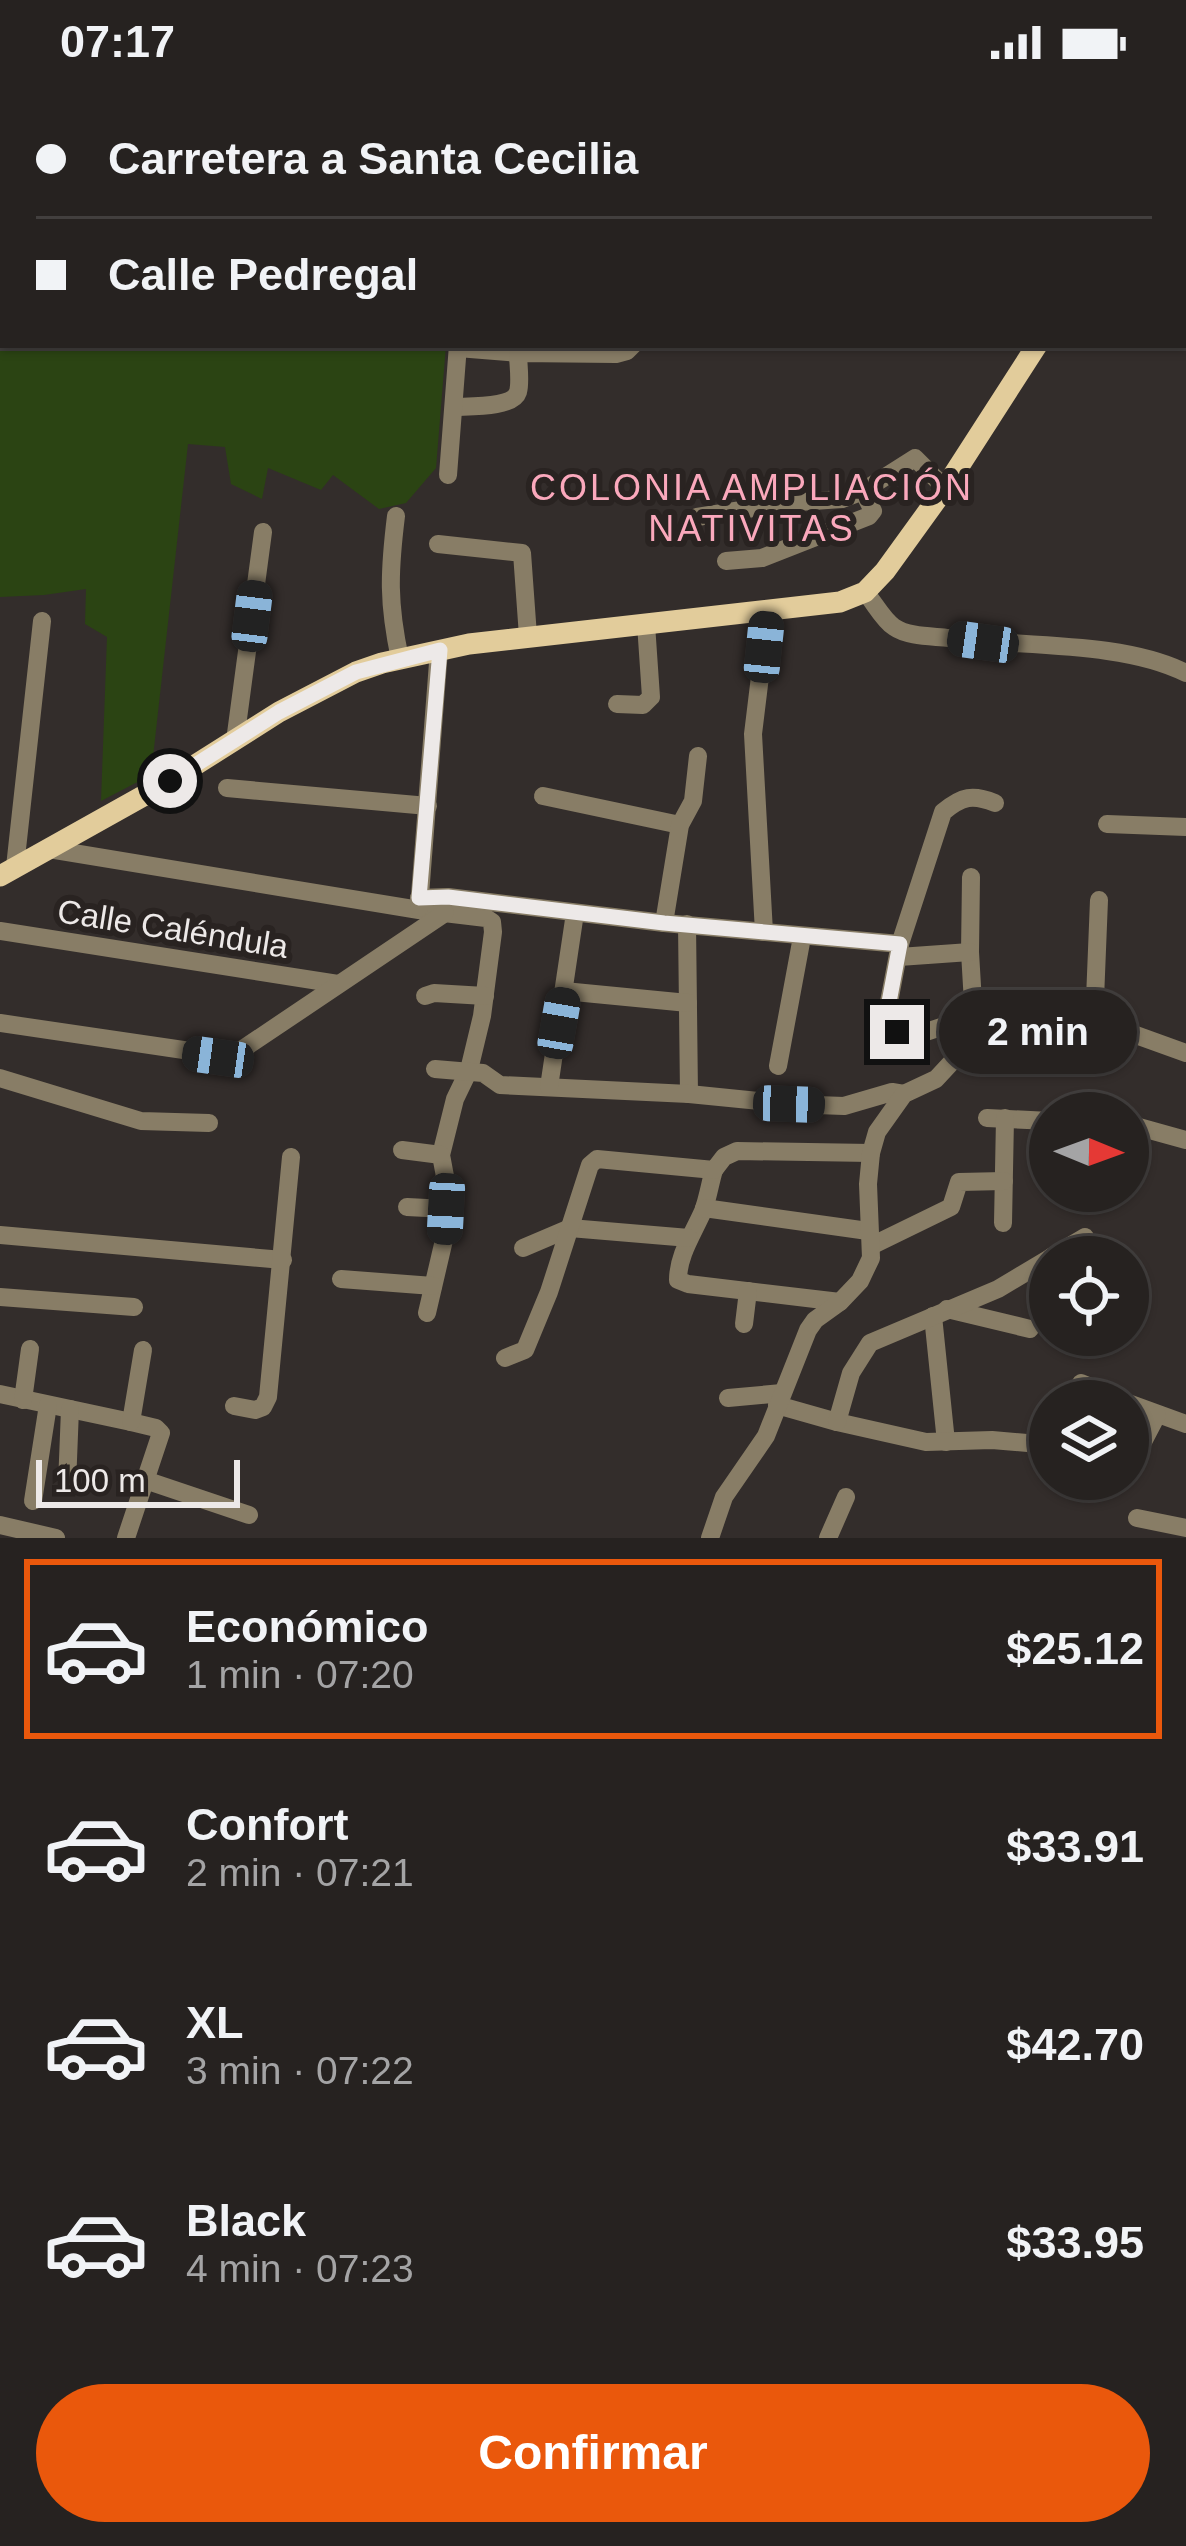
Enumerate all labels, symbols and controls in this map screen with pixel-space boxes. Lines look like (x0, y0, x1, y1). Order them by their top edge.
text: 07:17 (60, 16, 175, 67)
text: Carretera a Santa Cecilia (108, 133, 638, 184)
text: Calle Pedregal (108, 249, 418, 300)
district label: COLONIA AMPLIACIÓN NATIVITAS (530, 467, 974, 549)
car (230, 578, 274, 654)
car (742, 609, 786, 685)
car (945, 619, 1021, 665)
route start (143, 754, 197, 808)
street label: Calle Caléndula (55, 892, 292, 965)
car (535, 984, 583, 1062)
callout: 2 min (939, 990, 1137, 1074)
route end (870, 1005, 924, 1059)
text: 2 min (987, 1010, 1089, 1053)
car (180, 1034, 256, 1080)
car (752, 1085, 826, 1123)
north arrow (1029, 1092, 1149, 1212)
map controls (1029, 1092, 1149, 1500)
car (426, 1172, 466, 1246)
button: locate (1029, 1236, 1149, 1356)
button: layers (1029, 1380, 1149, 1500)
scale bar (36, 1454, 240, 1507)
text: 100 m (54, 1462, 146, 1499)
icon: car (42, 1595, 150, 1703)
text: Económico (186, 1601, 429, 1652)
text: $25.12 (1006, 1623, 1144, 1674)
text: 1 min · 07:20 (186, 1653, 414, 1696)
icon: car (42, 1793, 150, 1901)
text: Confort (186, 1799, 348, 1850)
text: $33.91 (1006, 1821, 1144, 1872)
text: 2 min · 07:21 (186, 1851, 414, 1894)
icon: car (42, 1991, 150, 2099)
text: XL (186, 1997, 244, 2048)
text: $42.70 (1006, 2019, 1144, 2070)
text: 3 min · 07:22 (186, 2049, 414, 2092)
icon: car (42, 2189, 150, 2297)
text: Black (186, 2195, 306, 2246)
text: $33.95 (1006, 2217, 1144, 2268)
text: 4 min · 07:23 (186, 2247, 414, 2290)
button: Confirmar (36, 2384, 1150, 2522)

